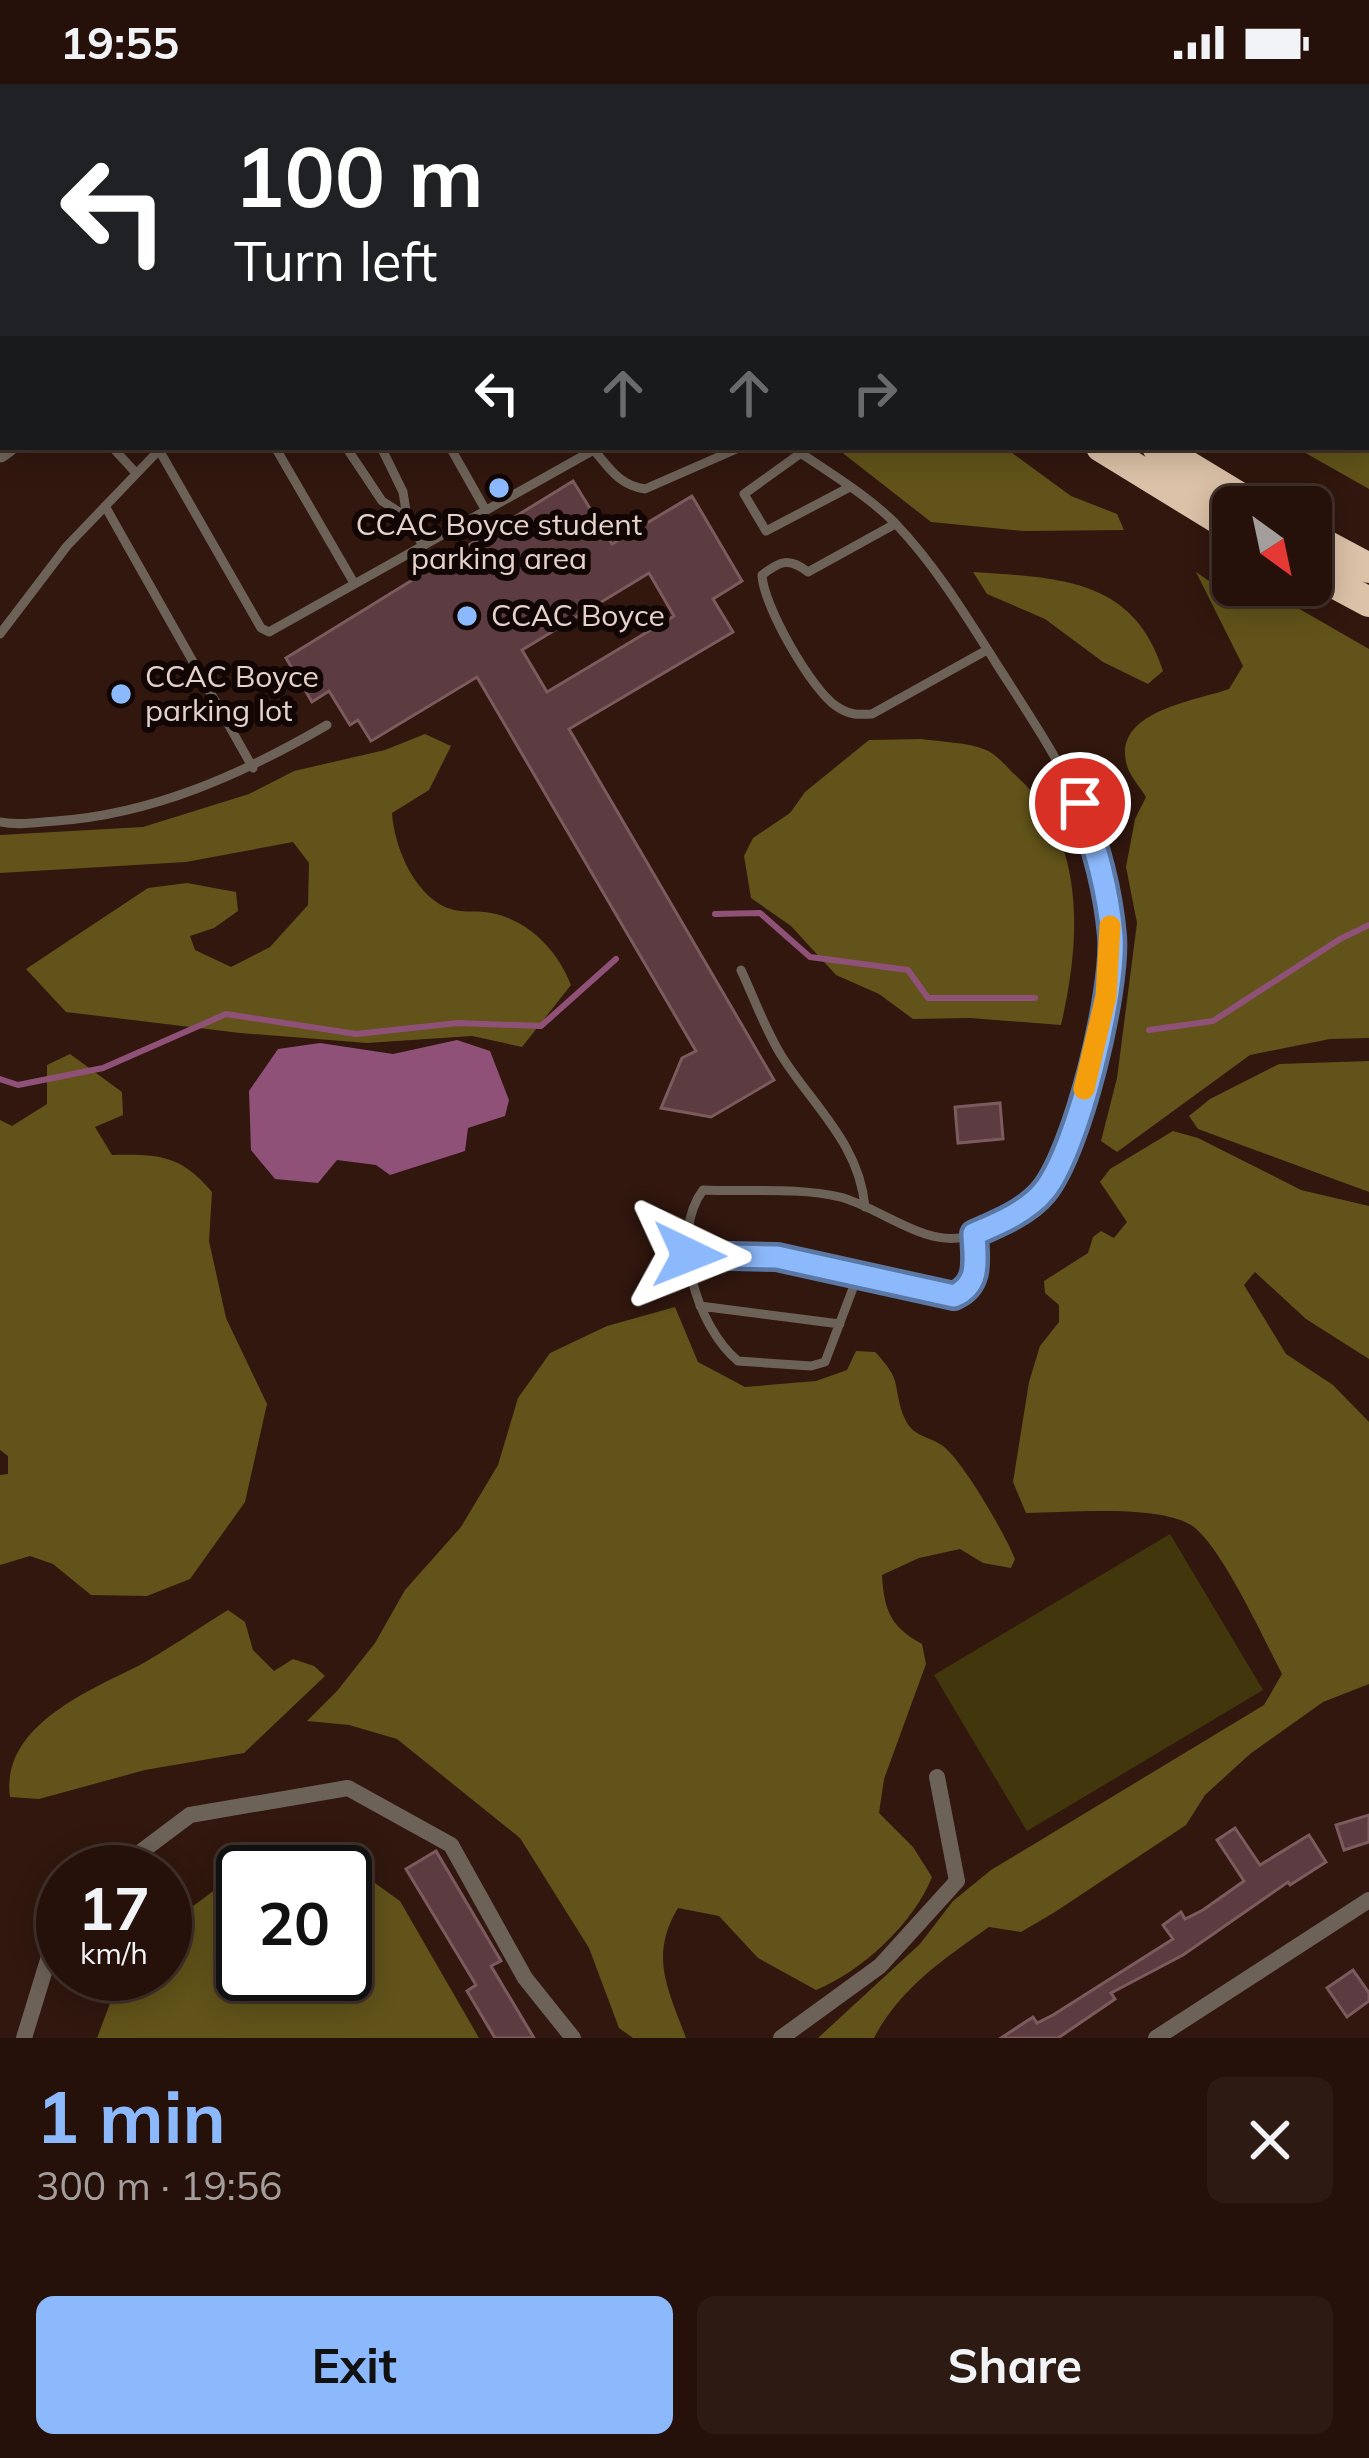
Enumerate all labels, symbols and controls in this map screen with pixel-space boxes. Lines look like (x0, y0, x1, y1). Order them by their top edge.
text: 19:55 (60, 14, 179, 70)
text: 100 m (234, 123, 484, 228)
icon: left (36, 132, 192, 288)
text: Turn left (234, 227, 437, 295)
icon: left (464, 360, 530, 426)
icon: ahead (590, 360, 656, 426)
icon: ahead (716, 360, 782, 426)
icon: right (842, 360, 908, 426)
marker: CCAC Boyce student parking area (486, 475, 512, 501)
north arrow (1212, 486, 1332, 606)
map controls (1212, 486, 1332, 606)
place label: CCAC Boyce student parking area (356, 505, 642, 577)
place label: CCAC Boyce (491, 596, 665, 634)
marker: CCAC Boyce (454, 603, 480, 629)
place label: CCAC Boyce parking lot (145, 657, 319, 729)
marker: CCAC Boyce parking lot (108, 681, 134, 707)
pin (1029, 752, 1131, 854)
icon: arrive (1047, 770, 1113, 836)
position arrow (626, 1192, 752, 1318)
speed limit sign: 20 (216, 1845, 372, 2001)
text: 17 (78, 1870, 150, 1945)
text: km/h (80, 1934, 148, 1972)
text: 1 min (36, 2071, 226, 2161)
button: close (1207, 2077, 1333, 2203)
text: 300 m · 19:56 (36, 2161, 282, 2210)
button: Exit (36, 2296, 673, 2434)
button: Share (697, 2296, 1333, 2434)

